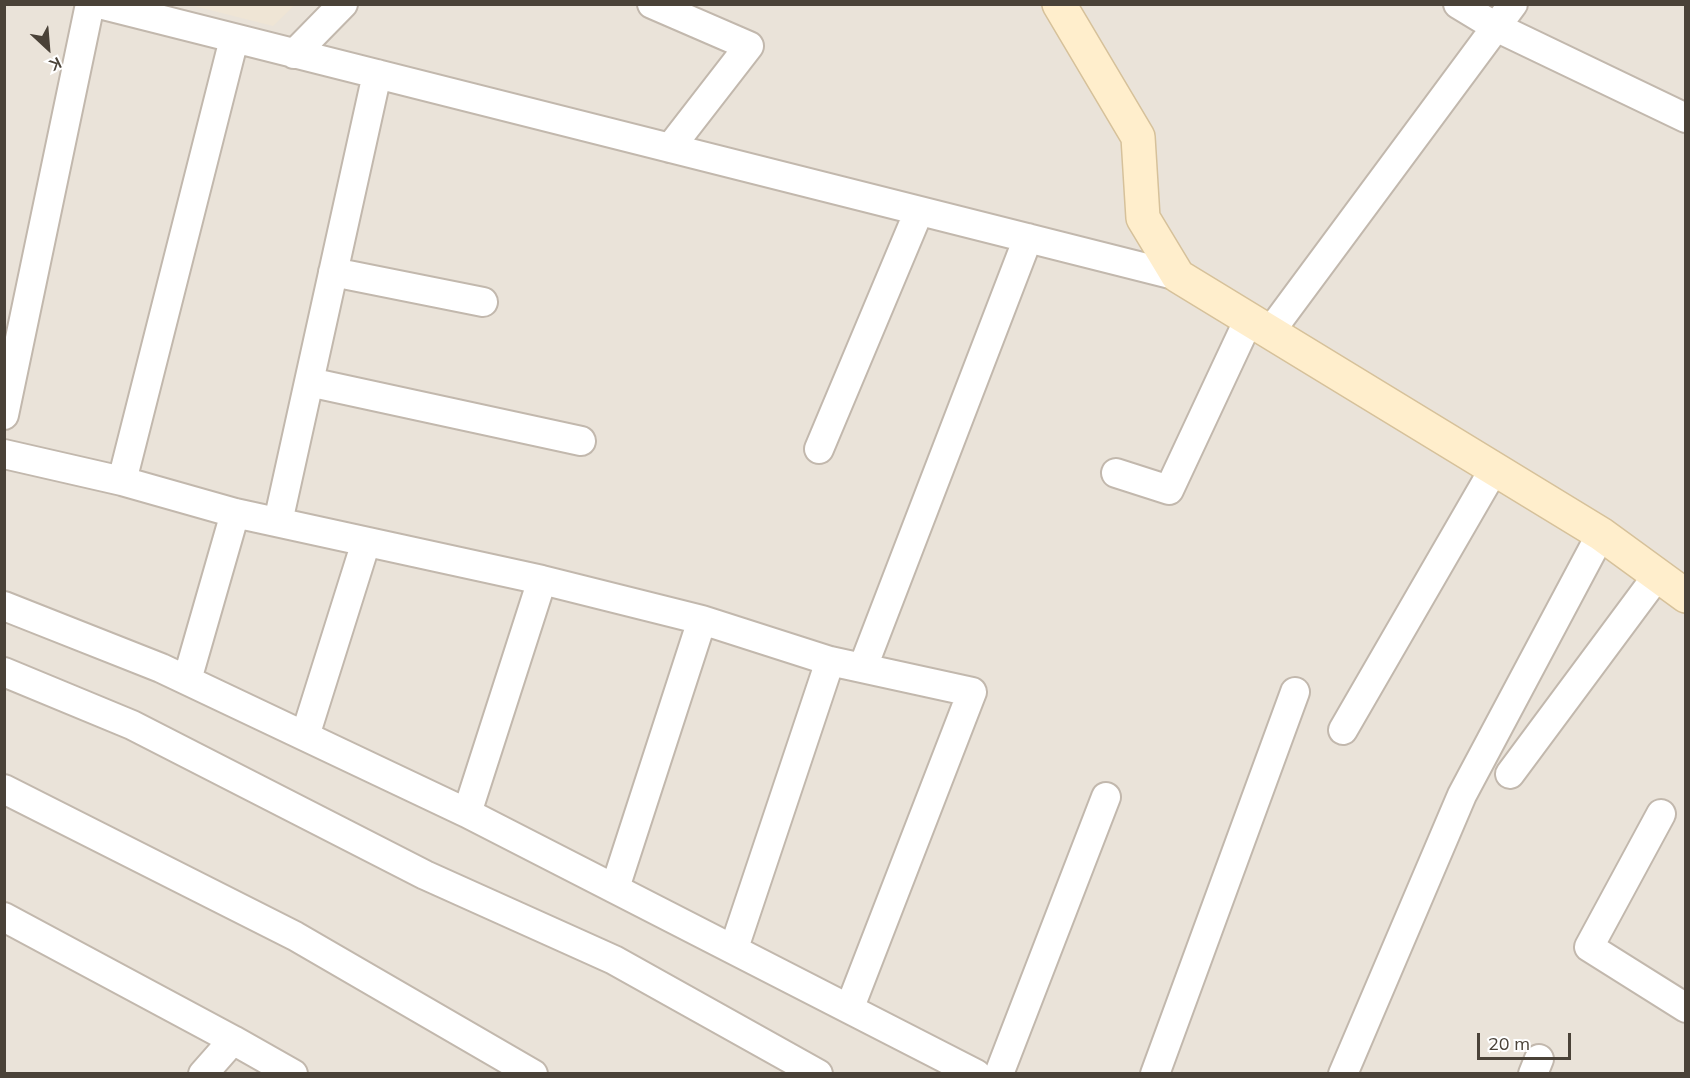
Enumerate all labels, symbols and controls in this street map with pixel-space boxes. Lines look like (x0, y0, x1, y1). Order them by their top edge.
north arrow (18, 18, 78, 78)
text: K (47, 53, 65, 76)
scale bar (1480, 1021, 1574, 1059)
text: 20 m (1488, 1032, 1530, 1055)

